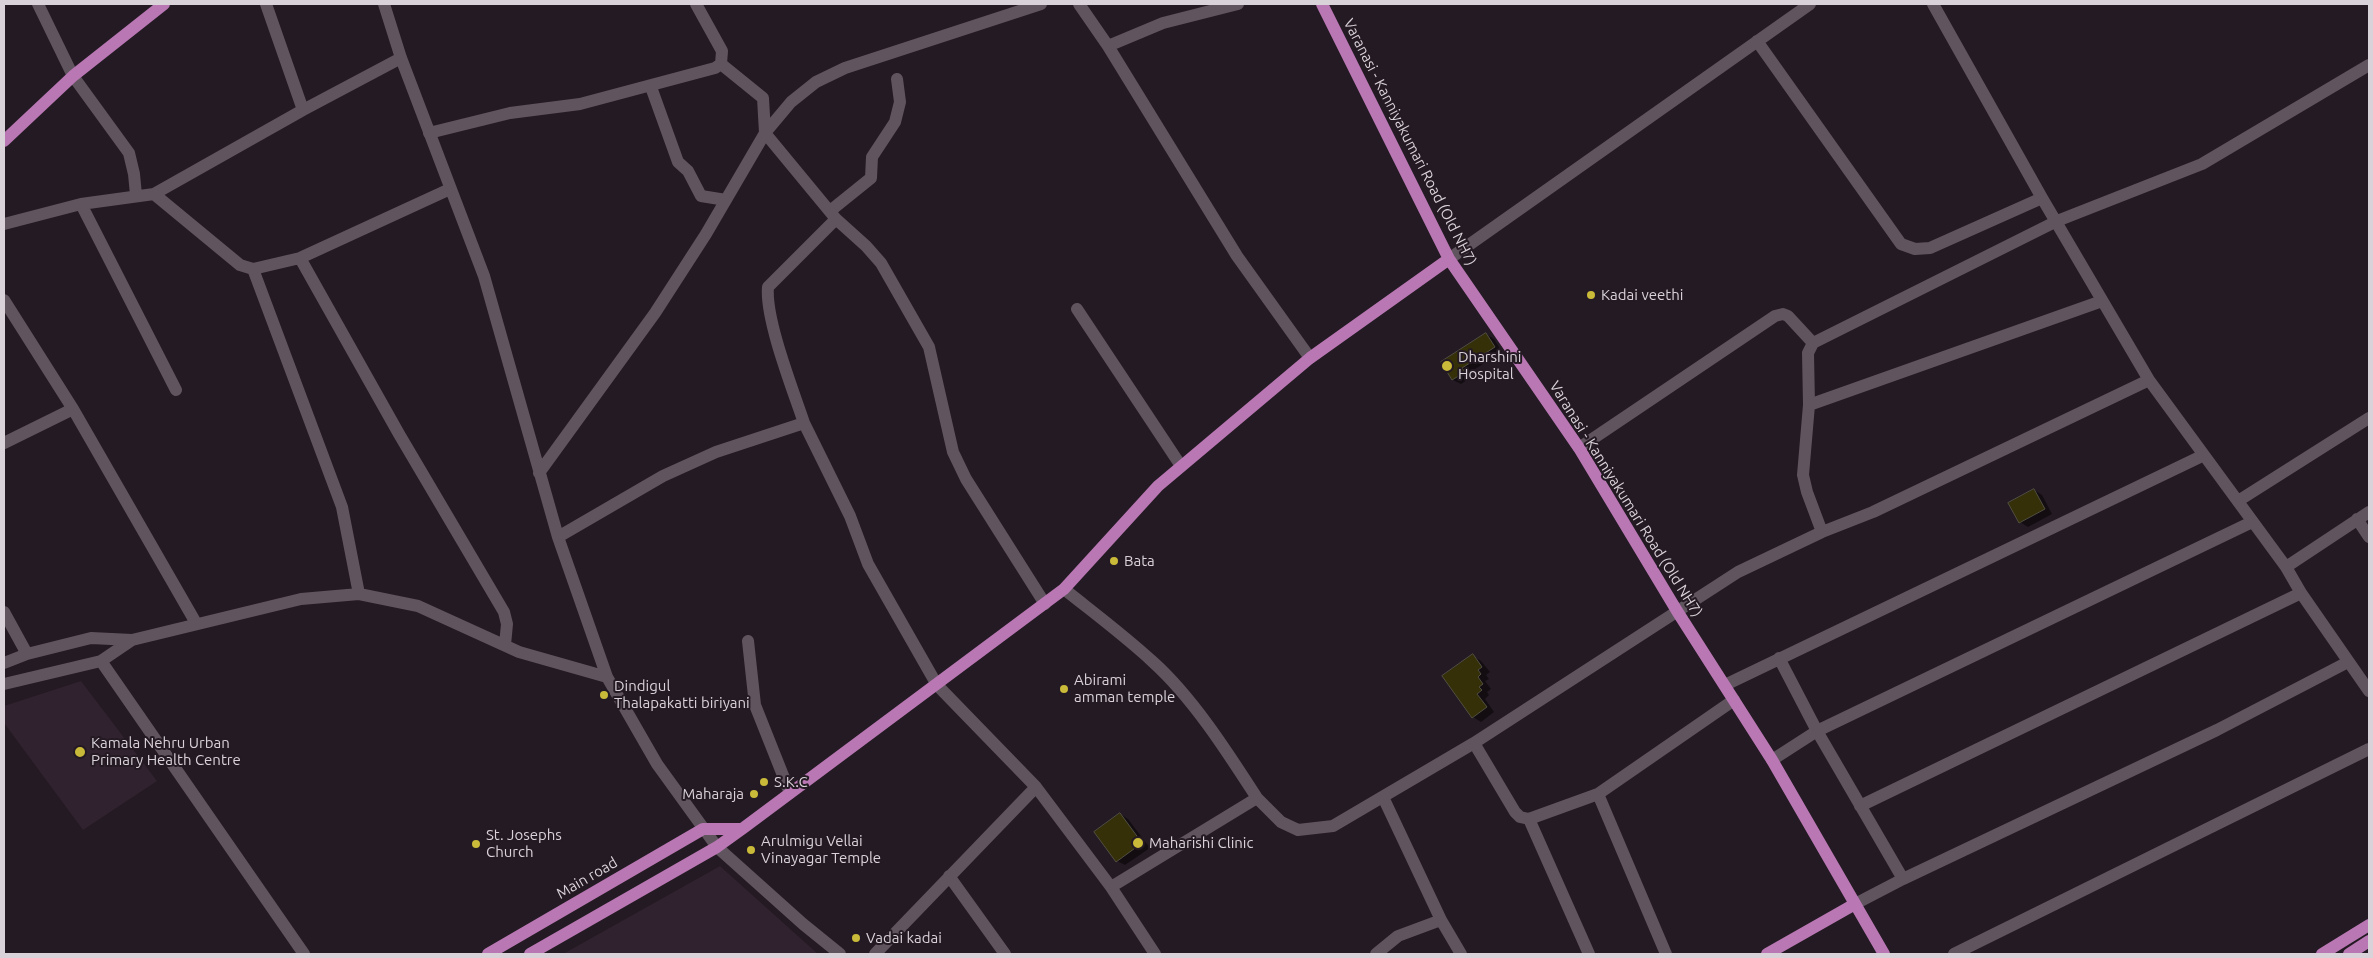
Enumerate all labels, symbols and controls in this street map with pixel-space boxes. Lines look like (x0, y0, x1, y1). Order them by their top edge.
street label: Varanasi - Kanniyakumari Road (Old NH7) (1340, 16, 1480, 268)
place label: Kadai veethi (1601, 286, 1683, 304)
marker: Kadai veethi (1585, 289, 1597, 301)
place label: Dharshini Hospital (1458, 348, 1521, 383)
marker: Dharshini Hospital (1440, 359, 1454, 373)
street label: Varanasi - Kanniyakumari Road (Old NH7) (1546, 378, 1706, 620)
place label: Bata (1124, 552, 1155, 570)
marker: Bata (1108, 555, 1120, 567)
place label: Abirami amman temple (1074, 671, 1175, 706)
place label: Dindigul Thalapakatti biriyani (614, 677, 750, 712)
marker: Abirami amman temple (1058, 683, 1070, 695)
marker: Dindigul Thalapakatti biriyani (598, 689, 610, 701)
place label: Kamala Nehru Urban Primary Health Centre (91, 734, 241, 769)
marker: Kamala Nehru Urban Primary Health Centre (73, 745, 87, 759)
place label: S.K.C (774, 773, 808, 791)
marker: S.K.C (758, 776, 770, 788)
place label: Maharaja (682, 785, 744, 803)
marker: Maharaja (748, 788, 760, 800)
place label: St. Josephs Church (486, 826, 562, 861)
place label: Arulmigu Vellai Vinayagar Temple (761, 832, 881, 867)
place label: Maharishi Clinic (1149, 834, 1253, 852)
marker: Maharishi Clinic (1131, 836, 1145, 850)
marker: St. Josephs Church (470, 838, 482, 850)
marker: Arulmigu Vellai Vinayagar Temple (745, 844, 757, 856)
street label: Main road (553, 853, 621, 903)
place label: Vadai kadai (866, 929, 942, 947)
marker: Vadai kadai (850, 932, 862, 944)

